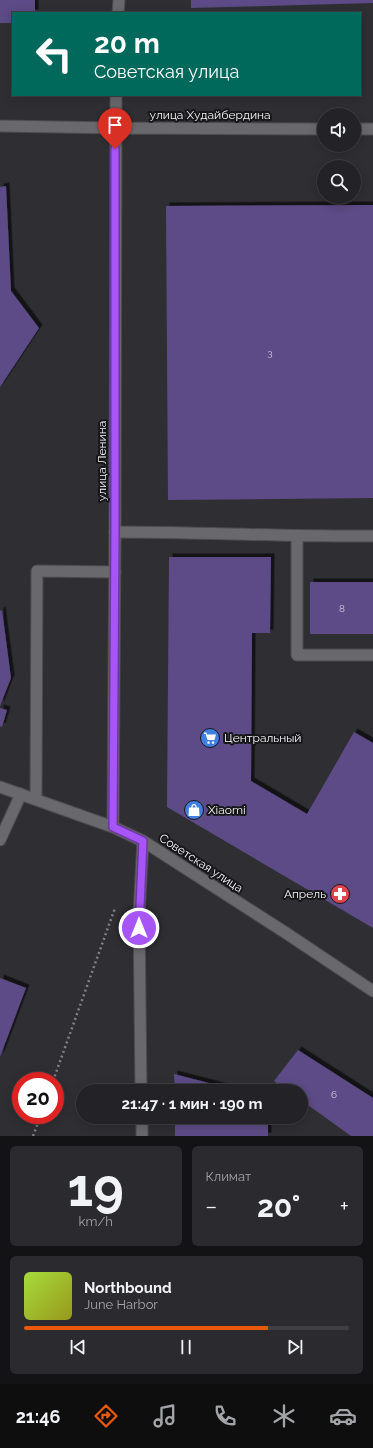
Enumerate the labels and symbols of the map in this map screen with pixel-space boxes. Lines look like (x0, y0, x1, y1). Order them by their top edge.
pin (98, 108, 132, 149)
street label: улица Худайбердина (149, 108, 271, 122)
house number: 3 (267, 347, 273, 358)
street label: улица Ленина (95, 421, 109, 501)
house number: 8 (339, 603, 345, 614)
supermarket icon: Центральный (199, 727, 221, 749)
place label: Центральный (224, 731, 301, 745)
shop icon: Xiaomi (183, 799, 205, 821)
place label: Xiaomi (208, 803, 246, 817)
street label: Советская улица (157, 831, 245, 895)
pharmacy icon: Апрель (329, 883, 351, 905)
place label: Апрель (284, 887, 326, 901)
position arrow (118, 907, 160, 949)
speed limit sign: 20 (12, 1072, 64, 1124)
house number: 6 (331, 1089, 337, 1100)

